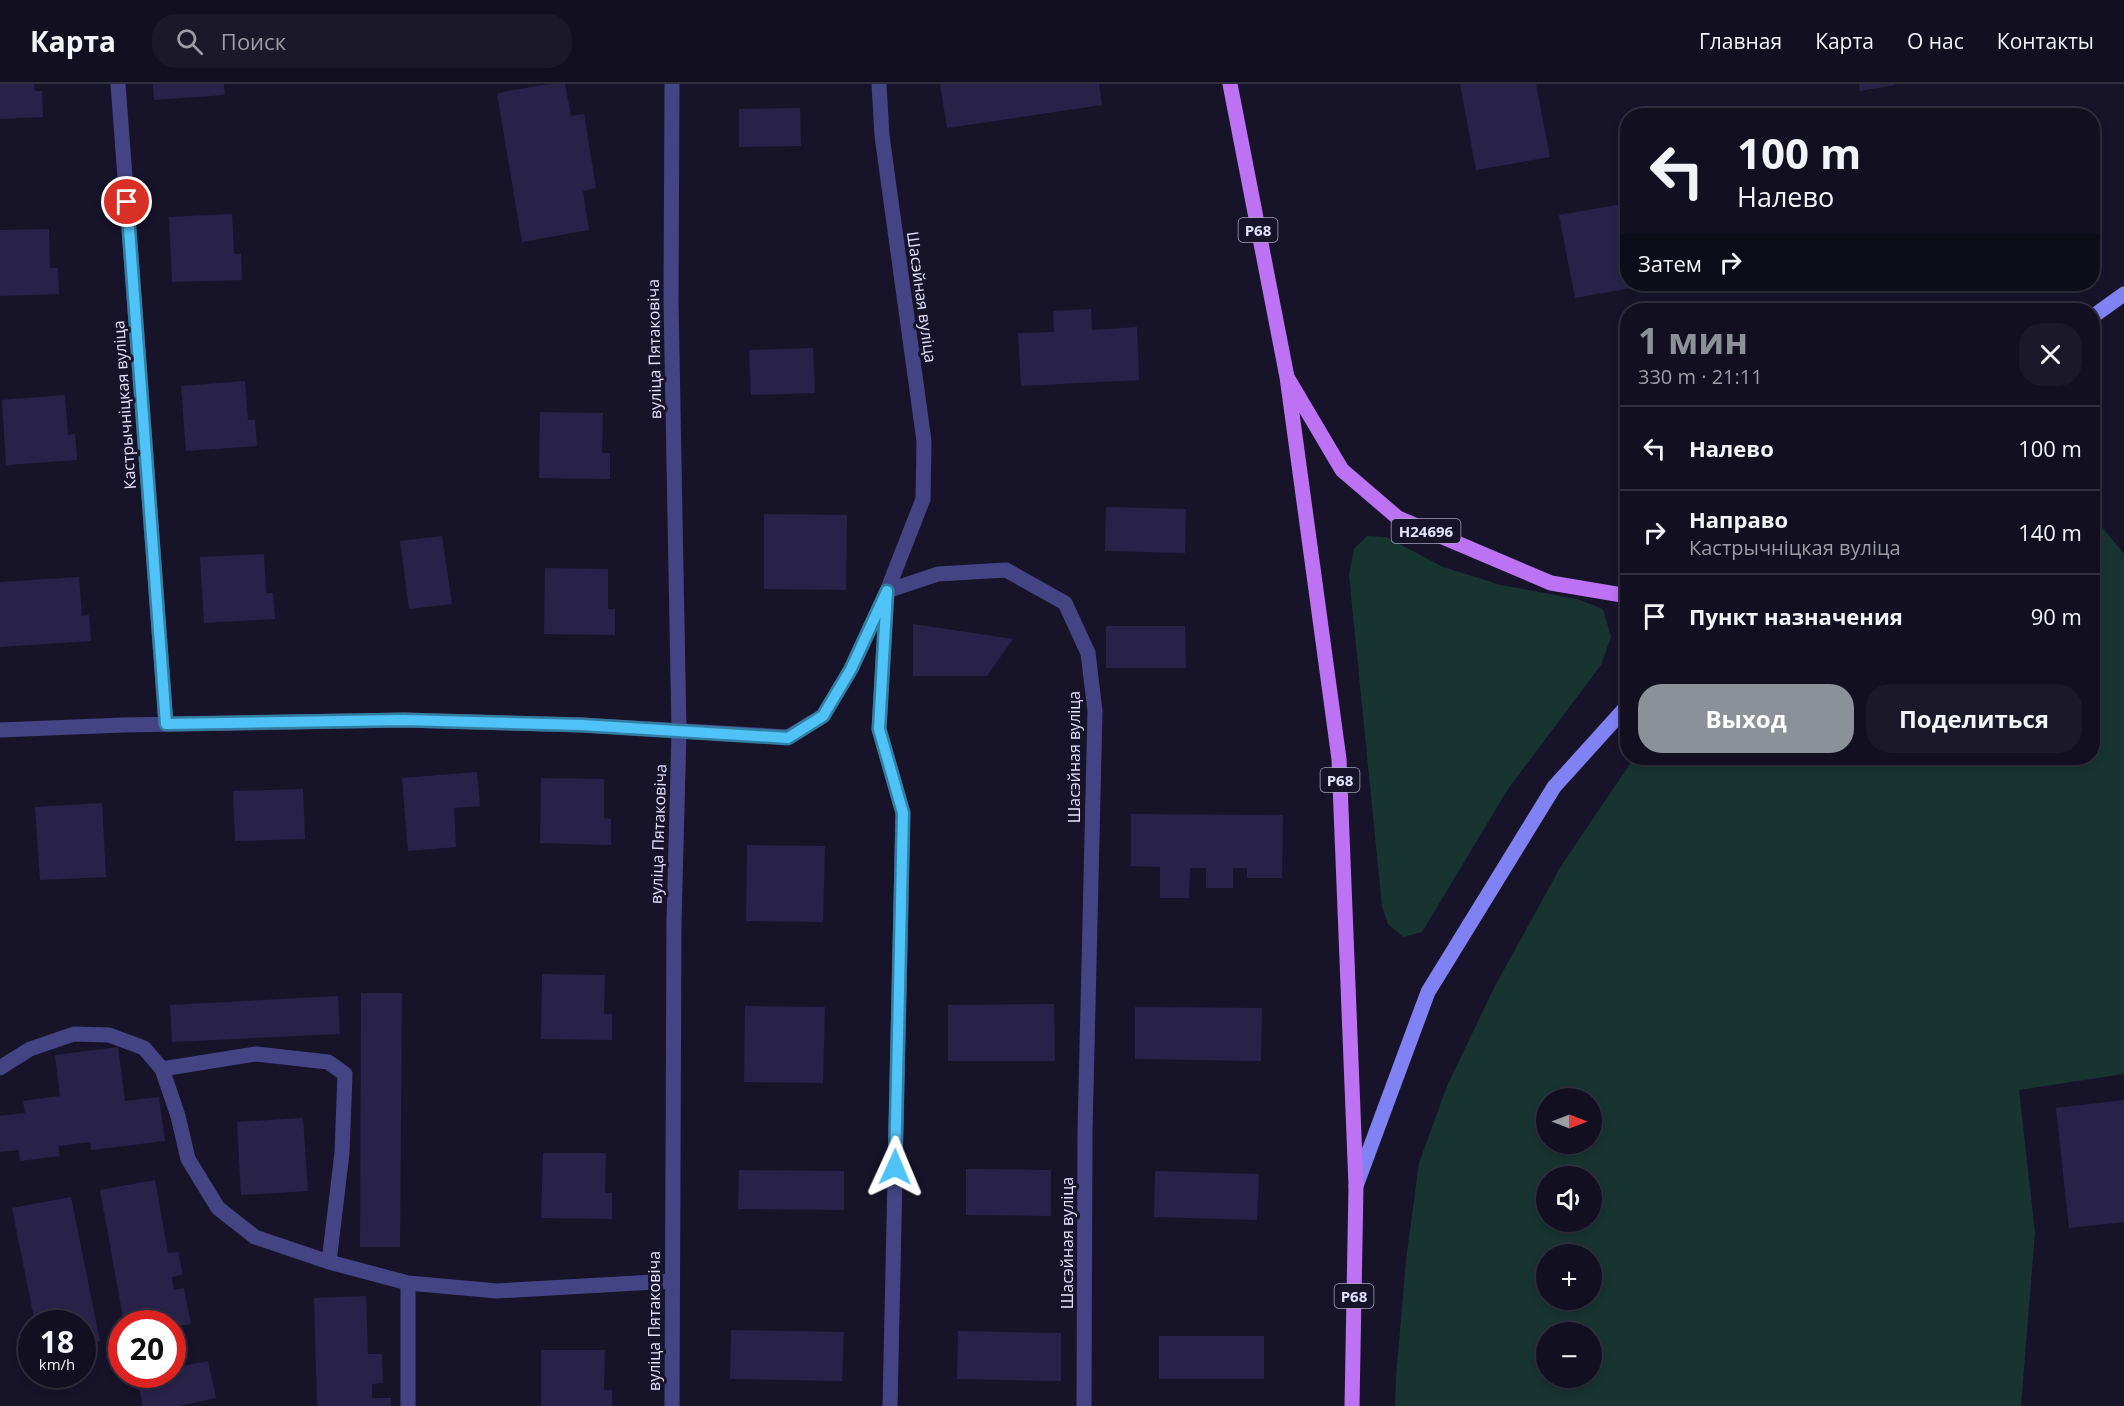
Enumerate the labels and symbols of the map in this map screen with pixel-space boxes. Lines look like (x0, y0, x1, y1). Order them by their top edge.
pin (101, 176, 152, 227)
road number: Р68 (1238, 218, 1278, 242)
street label: Шасэйная вуліца (902, 230, 942, 364)
street label: вуліца Пятаковіча (642, 279, 666, 419)
street label: Кастрычніцкая вуліца (107, 320, 141, 490)
road number: Н24696 (1392, 519, 1460, 543)
street label: Шасэйная вуліца (1063, 691, 1085, 823)
street label: вуліца Пятаковіча (645, 764, 671, 904)
road number: Р68 (1320, 768, 1360, 792)
north arrow (1536, 1088, 1602, 1154)
position arrow (863, 1135, 927, 1199)
street label: Шасэйная вуліца (1056, 1177, 1078, 1309)
street label: вуліца Пятаковіча (643, 1251, 665, 1391)
road number: Р68 (1334, 1284, 1374, 1308)
speed limit sign: 20 (108, 1310, 186, 1388)

